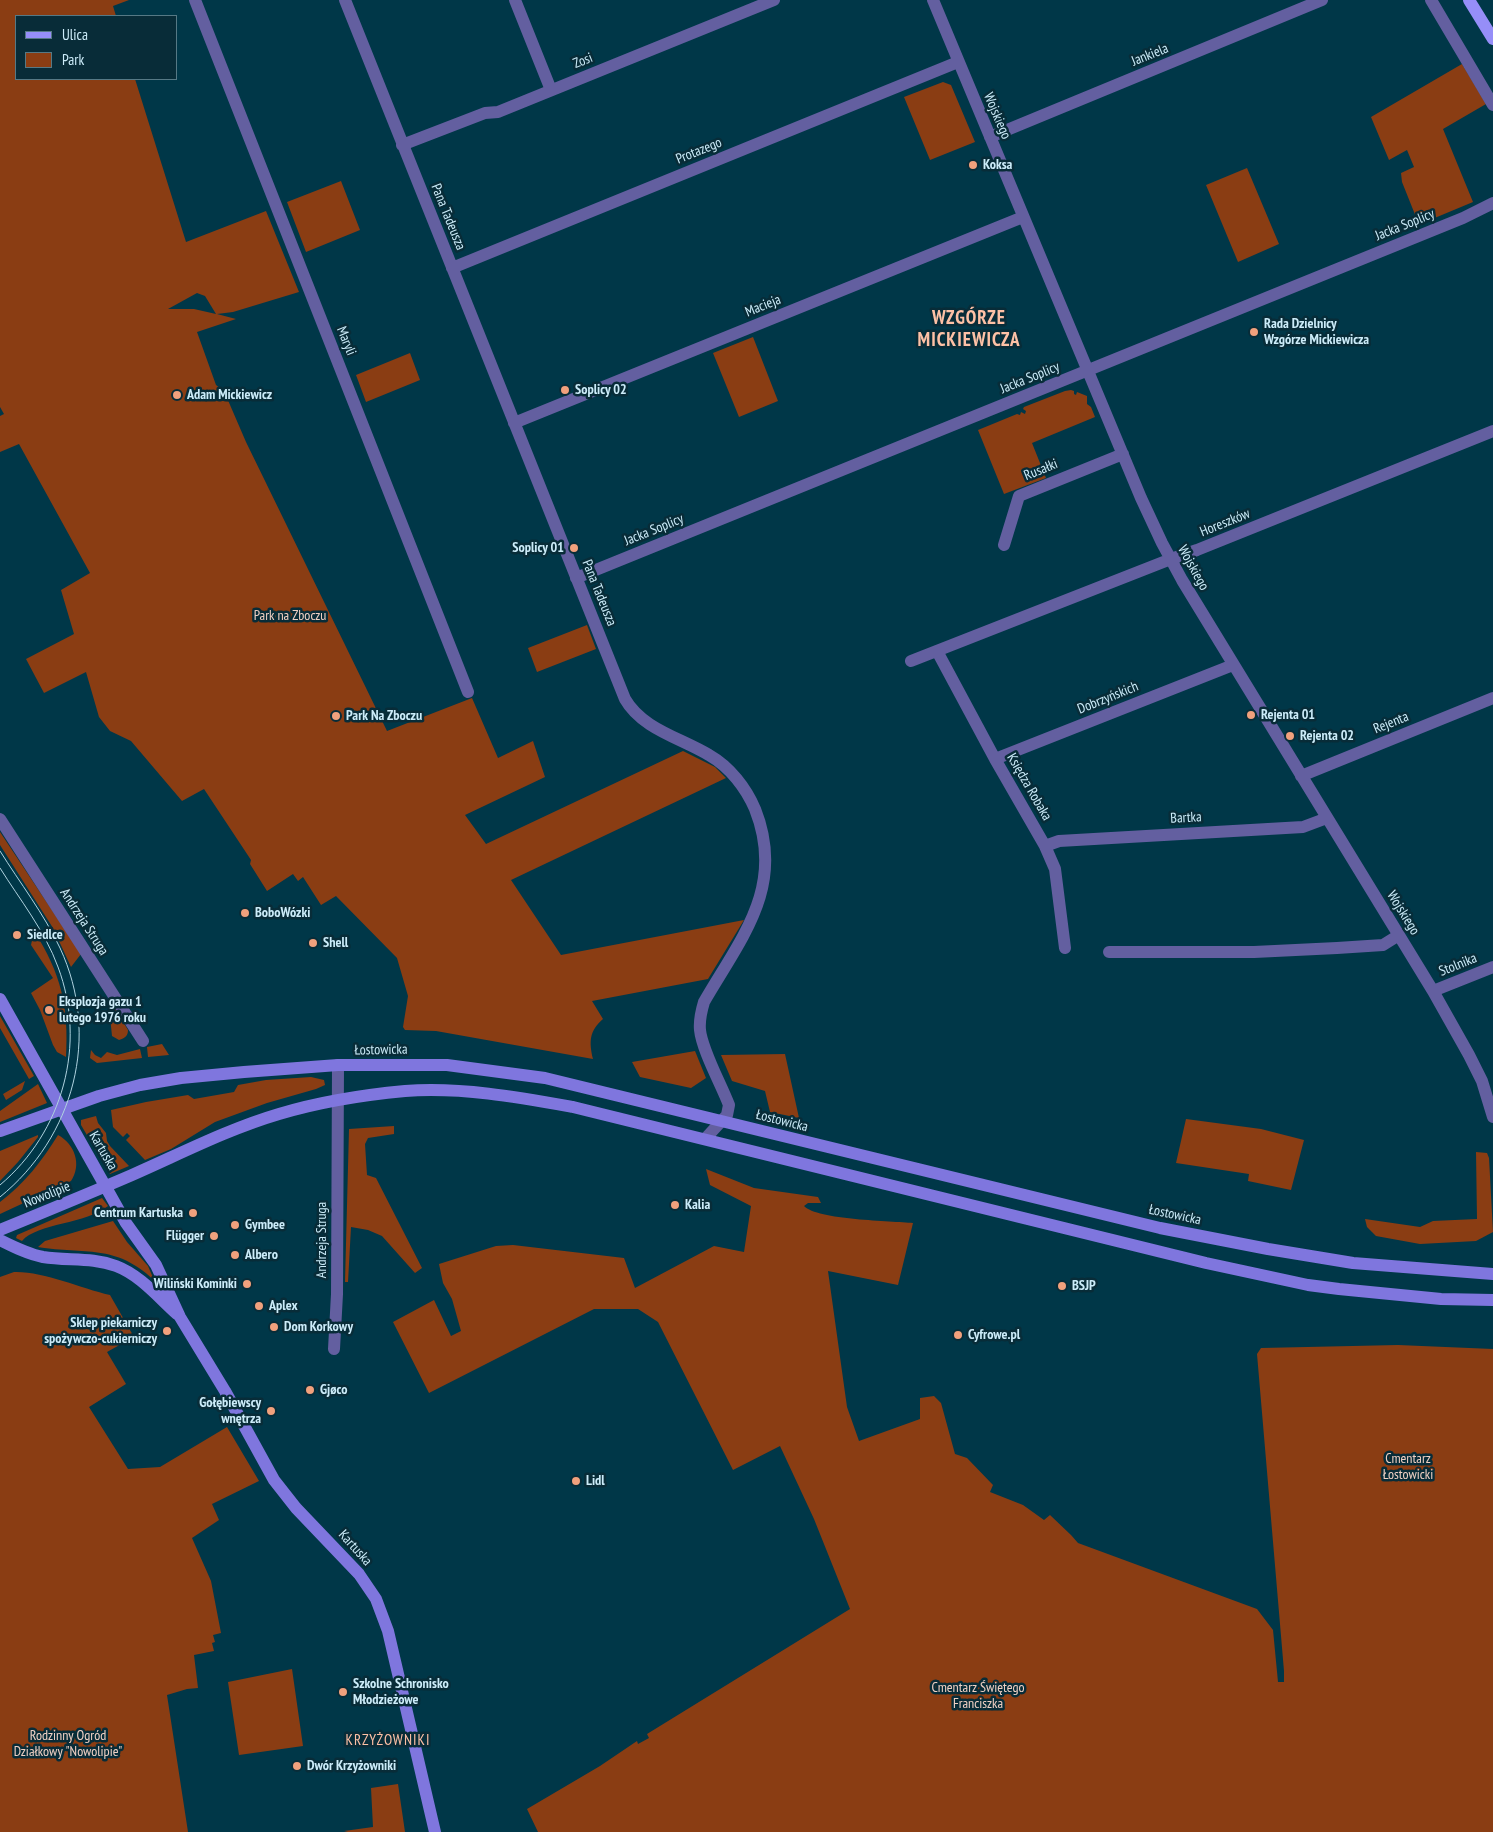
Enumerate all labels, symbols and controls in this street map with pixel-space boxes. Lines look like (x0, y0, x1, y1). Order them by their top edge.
legend (15, 15, 178, 80)
text: Ulica (62, 25, 88, 44)
street label: Jankiela (1129, 40, 1171, 70)
text: Park (62, 50, 84, 69)
street label: Zosi (571, 50, 595, 72)
street label: Wojskiego (980, 90, 1014, 142)
street label: Protazego (674, 134, 724, 168)
place label: Koksa (983, 157, 1012, 173)
marker: Koksa (967, 159, 979, 171)
street label: Pana Tadeusza (427, 181, 469, 253)
street label: Jacka Soplicy (1373, 206, 1437, 244)
street label: Macieja (743, 291, 783, 321)
district label: WZGÓRZE MICKIEWICZA (916, 308, 1022, 352)
place label: Rada Dzielnicy Wzgórze Mickiewicza (1264, 316, 1369, 348)
street label: Maryli (333, 324, 359, 358)
marker: Rada Dzielnicy Wzgórze Mickiewicza (1248, 326, 1260, 338)
street label: Jacka Soplicy (998, 359, 1062, 397)
place label: Soplicy 02 (575, 382, 627, 398)
marker: Soplicy 02 (559, 384, 571, 396)
place label: Adam Mickiewicz (187, 387, 272, 403)
marker: Adam Mickiewicz (171, 389, 183, 401)
street label: Rusałki (1022, 456, 1060, 484)
street label: Horeszków (1198, 505, 1252, 541)
street label: Jacka Soplicy (622, 511, 686, 549)
place label: Soplicy 01 (512, 540, 564, 556)
marker: Soplicy 01 (568, 542, 580, 554)
street label: Wojskiego (1174, 543, 1212, 593)
street label: Pana Tadeusza (578, 557, 620, 629)
park label: Park na Zboczu (254, 608, 326, 624)
street label: Dobrzyńskich (1075, 678, 1141, 718)
place label: Rejenta 01 (1261, 707, 1315, 723)
place label: Park Na Zboczu (346, 708, 422, 724)
street label: Rejenta (1371, 708, 1411, 738)
marker: Rejenta 01 (1245, 709, 1257, 721)
marker: Park Na Zboczu (330, 710, 342, 722)
place label: Rejenta 02 (1300, 728, 1354, 744)
marker: Rejenta 02 (1284, 730, 1296, 742)
street label: Księdza Robaka (1003, 750, 1055, 824)
street label: Bartka (1170, 809, 1202, 827)
street label: Andrzeja Struga (56, 885, 112, 959)
street label: Wojskiego (1383, 888, 1423, 938)
place label: BoboWózki (255, 905, 310, 921)
marker: BoboWózki (239, 907, 251, 919)
place label: Siedlce (27, 927, 63, 943)
marker: Siedlce (11, 929, 23, 941)
place label: Shell (323, 935, 348, 951)
marker: Shell (307, 937, 319, 949)
street label: Stolnika (1437, 950, 1479, 980)
place label: Eksplozja gazu 1 lutego 1976 roku (59, 994, 146, 1026)
marker: Eksplozja gazu 1 lutego 1976 roku (43, 1004, 55, 1016)
street label: Łostowicka (354, 1041, 408, 1059)
street label: Łostowicka (754, 1106, 810, 1136)
street label: Kartuska (85, 1129, 121, 1173)
street label: Nowolipie (21, 1178, 73, 1212)
place label: Kalia (685, 1197, 710, 1213)
marker: Kalia (669, 1199, 681, 1211)
street label: Łostowicka (1147, 1201, 1203, 1229)
street label: Andrzeja Struga (314, 1202, 330, 1278)
place label: Centrum Kartuska (94, 1205, 183, 1221)
marker: Centrum Kartuska (187, 1207, 199, 1219)
place label: Gymbee (245, 1217, 285, 1233)
marker: Gymbee (229, 1219, 241, 1231)
place label: Flügger (166, 1228, 204, 1244)
marker: Flügger (208, 1230, 220, 1242)
place label: Albero (245, 1247, 278, 1263)
marker: Albero (229, 1249, 241, 1261)
place label: Wiliński Kominki (154, 1276, 237, 1292)
marker: Wiliński Kominki (241, 1278, 253, 1290)
place label: BSJP (1072, 1278, 1096, 1294)
marker: BSJP (1056, 1280, 1068, 1292)
place label: Aplex (269, 1298, 298, 1314)
marker: Aplex (253, 1300, 265, 1312)
place label: Sklep piekarniczy spożywczo-cukierniczy (44, 1315, 157, 1348)
place label: Dom Korkowy (284, 1319, 353, 1335)
marker: Dom Korkowy (268, 1321, 280, 1333)
marker: Sklep piekarniczy spożywczo-cukierniczy (161, 1325, 173, 1337)
place label: Cyfrowe.pl (968, 1327, 1020, 1343)
marker: Cyfrowe.pl (952, 1329, 964, 1341)
place label: Gjøco (320, 1382, 347, 1398)
marker: Gjøco (304, 1384, 316, 1396)
place label: Gołębiewscy wnętrza (199, 1395, 261, 1428)
marker: Gołębiewscy wnętrza (265, 1405, 277, 1417)
park label: Cmentarz Łostowicki (1383, 1451, 1433, 1484)
place label: Lidl (586, 1473, 605, 1489)
marker: Lidl (570, 1475, 582, 1487)
street label: Kartuska (335, 1527, 375, 1569)
place label: Szkolne Schronisko Młodzieżowe (353, 1676, 449, 1708)
park label: Cmentarz Świętego Franciszka (931, 1680, 1025, 1712)
marker: Szkolne Schronisko Młodzieżowe (337, 1686, 349, 1698)
park label: Rodzinny Ogród Działkowy "Nowolipie" (14, 1728, 122, 1760)
district label: KRZYŻOWNIKI (344, 1732, 432, 1750)
place label: Dwór Krzyżowniki (307, 1758, 396, 1774)
marker: Dwór Krzyżowniki (291, 1760, 303, 1772)

